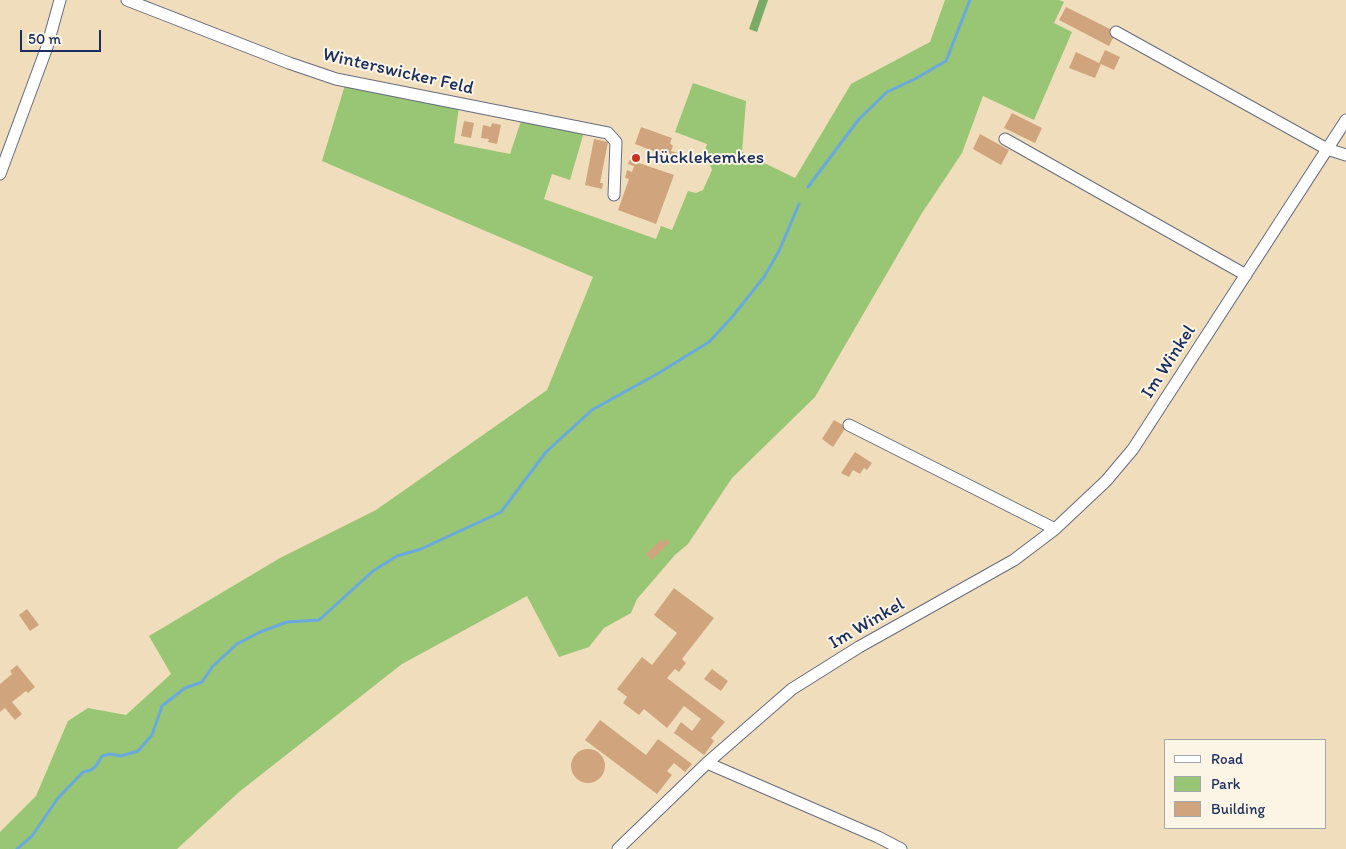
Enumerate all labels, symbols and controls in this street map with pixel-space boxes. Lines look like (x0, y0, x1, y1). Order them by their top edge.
scale bar (22, 20, 104, 52)
text: 50 m (28, 30, 61, 48)
street label: Winterswicker Feld (320, 44, 476, 100)
place label: Hücklekemkes (646, 147, 764, 169)
marker: Hücklekemkes (630, 152, 642, 164)
street label: Im Winkel (1137, 321, 1201, 403)
street label: Im Winkel (825, 593, 909, 655)
legend (1164, 739, 1326, 829)
text: Road (1211, 750, 1243, 768)
text: Park (1211, 775, 1241, 793)
text: Building (1211, 800, 1265, 818)

